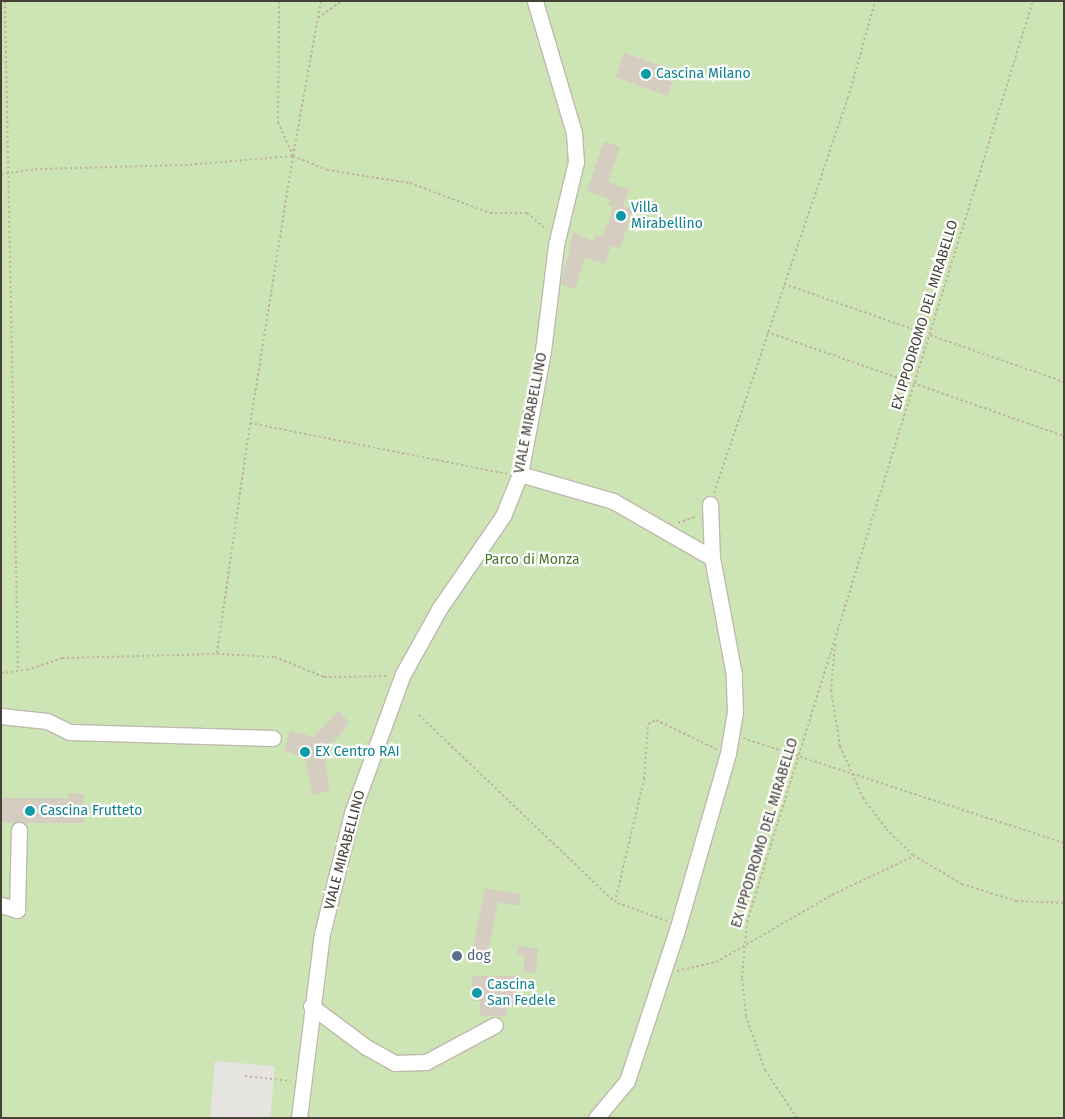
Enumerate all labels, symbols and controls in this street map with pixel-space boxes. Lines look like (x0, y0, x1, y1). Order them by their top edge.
place label: Cascina Milano (656, 66, 751, 82)
marker: Cascina Milano (640, 68, 652, 80)
place label: Villa Mirabellino (631, 200, 703, 232)
marker: Villa Mirabellino (615, 210, 627, 222)
street label: EX IPPODROMO DEL MIRABELLO (888, 218, 962, 412)
street label: VIALE MIRABELLINO (511, 351, 551, 475)
park label: Parco di Monza (484, 552, 580, 568)
street label: EX IPPODROMO DEL MIRABELLO (728, 736, 802, 930)
place label: EX Centro RAI (315, 744, 400, 760)
marker: EX Centro RAI (299, 746, 311, 758)
street label: VIALE MIRABELLINO (321, 788, 369, 912)
place label: Cascina Frutteto (40, 803, 142, 819)
marker: Cascina Frutteto (24, 805, 36, 817)
place label: dog (467, 948, 491, 964)
marker: dog (451, 950, 463, 962)
place label: Cascina San Fedele (487, 977, 556, 1010)
marker: Cascina San Fedele (471, 987, 483, 999)

